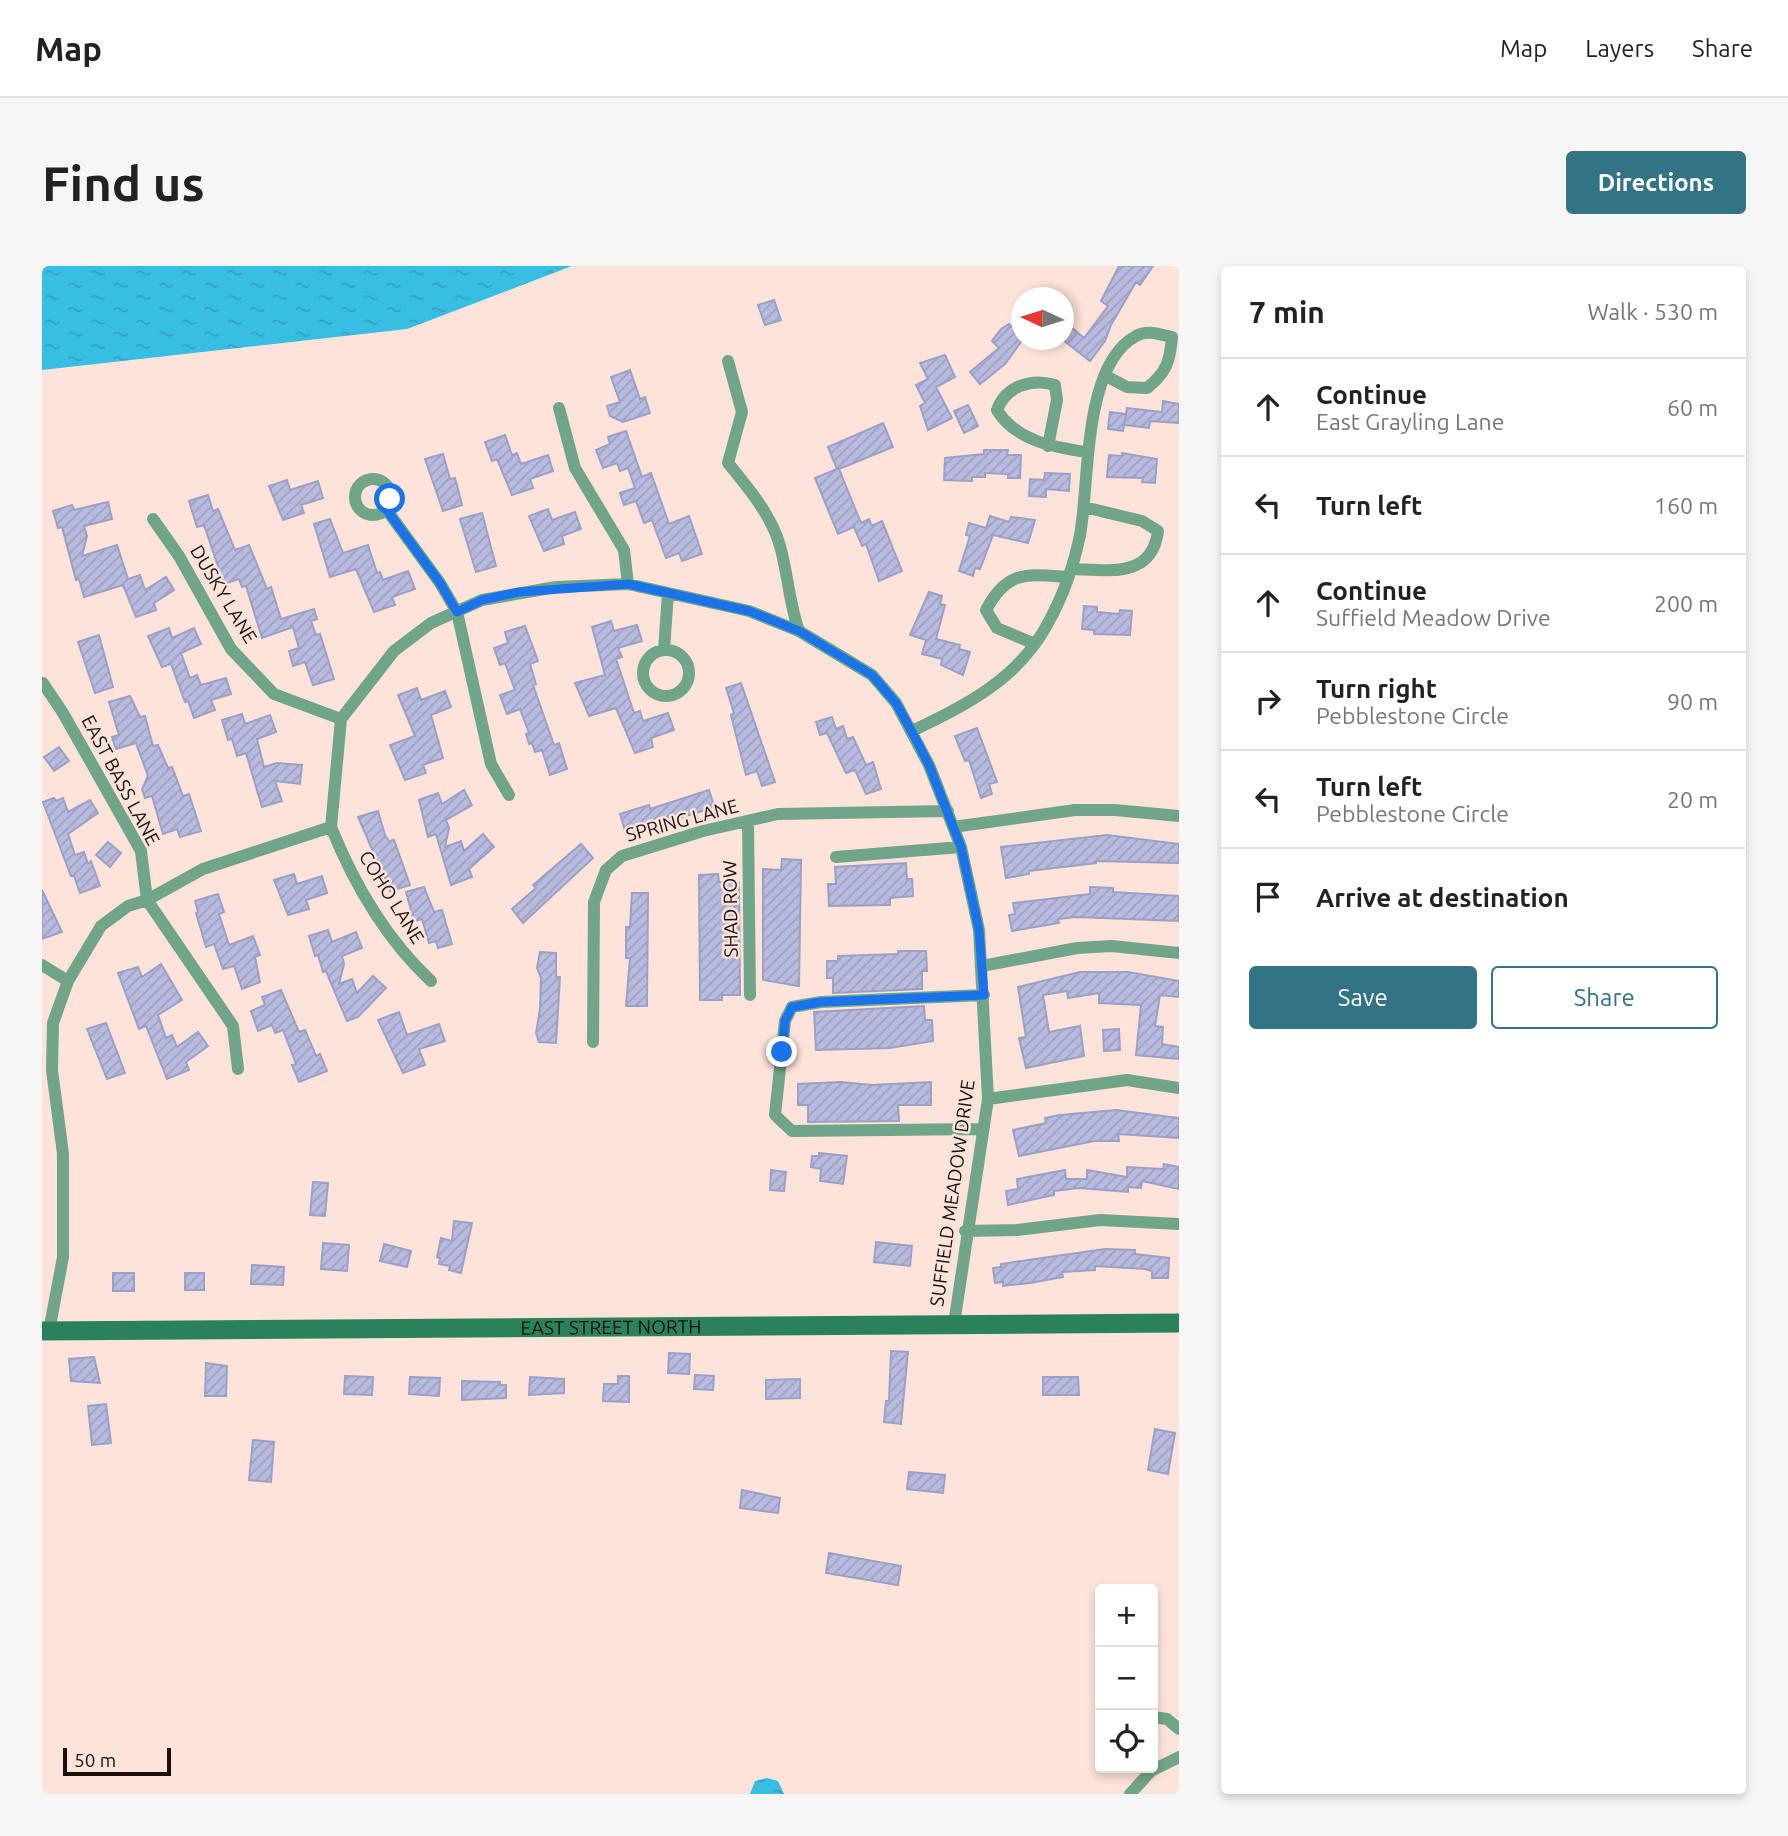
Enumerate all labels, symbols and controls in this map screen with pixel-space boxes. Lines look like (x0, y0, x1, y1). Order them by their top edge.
text: Map (35, 30, 102, 67)
text: Map (1500, 35, 1547, 62)
text: Layers (1585, 35, 1654, 62)
text: Share (1692, 35, 1753, 62)
button: Directions (1566, 151, 1746, 214)
text: Find us (42, 155, 205, 210)
north arrow (1011, 287, 1074, 350)
text: 7 min (1249, 295, 1325, 329)
text: Walk · 530 m (1587, 299, 1718, 324)
text: Continue (1316, 380, 1427, 409)
icon: ahead (1249, 388, 1287, 426)
text: 60 m (1667, 395, 1718, 420)
text: East Grayling Lane (1316, 409, 1504, 434)
route start (374, 483, 405, 514)
icon: left (1249, 486, 1287, 524)
text: Turn left (1316, 491, 1422, 520)
text: 160 m (1654, 493, 1718, 518)
street label: DUSKY LANE (186, 541, 262, 647)
text: Continue (1316, 576, 1427, 605)
icon: ahead (1249, 584, 1287, 622)
text: 200 m (1654, 591, 1718, 616)
text: Suffield Meadow Drive (1316, 605, 1551, 630)
text: Turn right (1316, 674, 1437, 703)
icon: right (1249, 682, 1287, 720)
text: 90 m (1667, 689, 1718, 714)
text: Pebblestone Circle (1316, 703, 1509, 728)
street label: EAST BASS LANE (77, 711, 165, 849)
text: Turn left (1316, 772, 1422, 801)
icon: left (1249, 780, 1287, 818)
text: 20 m (1667, 787, 1718, 812)
street label: SPRING LANE (623, 794, 741, 846)
text: Pebblestone Circle (1316, 801, 1509, 826)
street label: COHO LANE (355, 847, 429, 947)
street label: SHAD ROW (718, 860, 742, 958)
icon: arrive (1249, 878, 1287, 916)
text: Arrive at destination (1316, 883, 1569, 912)
button: Save (1249, 966, 1477, 1029)
button: Share (1491, 966, 1718, 1029)
route end (766, 1036, 797, 1067)
street label: SUFFIELD MEADOW DRIVE (925, 1078, 979, 1308)
street label: EAST STREET NORTH (520, 1315, 702, 1339)
map controls (1095, 1584, 1158, 1773)
button: + (1095, 1584, 1158, 1647)
button: − (1095, 1647, 1158, 1710)
button: locate (1095, 1710, 1158, 1773)
scale bar (63, 1745, 172, 1777)
text: 50 m (74, 1749, 116, 1771)

